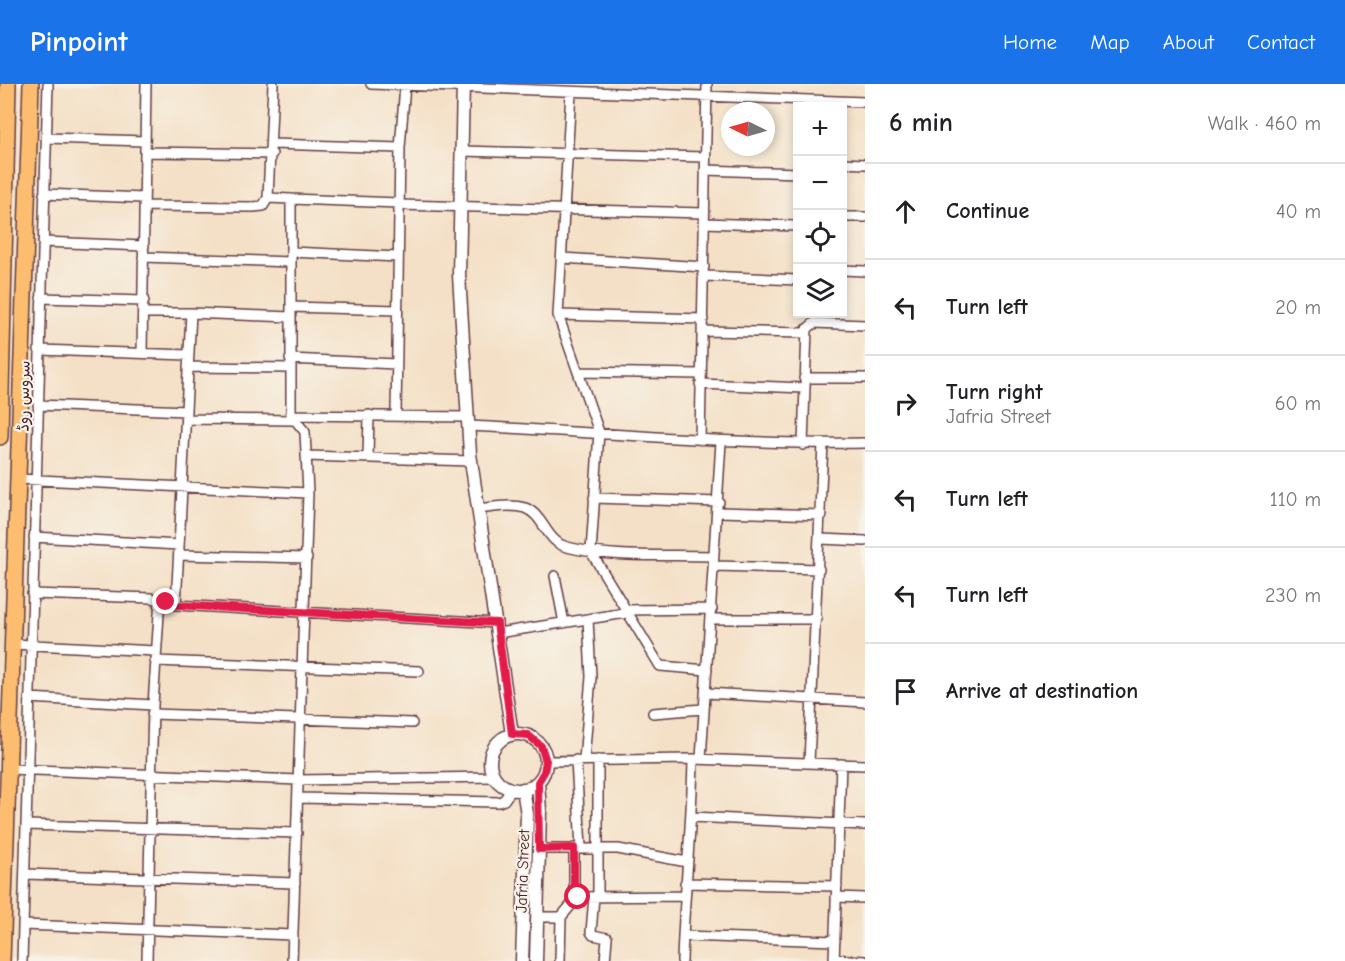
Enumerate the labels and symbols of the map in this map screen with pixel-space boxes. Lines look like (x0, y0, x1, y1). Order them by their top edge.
north arrow (721, 102, 775, 156)
street label: سروس روڈ (14, 360, 34, 432)
route end (152, 588, 178, 614)
street label: Jafria Street (513, 828, 533, 913)
route start (564, 883, 590, 909)

